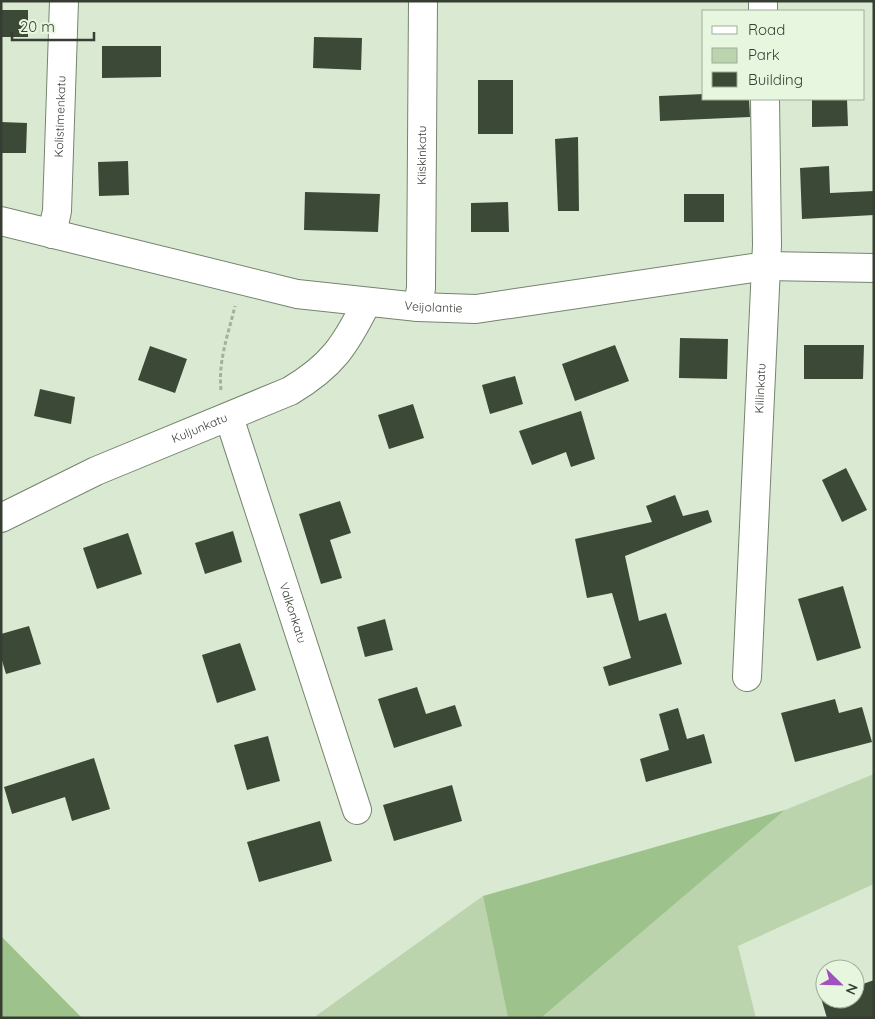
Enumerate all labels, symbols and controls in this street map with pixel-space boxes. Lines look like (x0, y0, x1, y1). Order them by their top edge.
scale bar (12, 10, 95, 42)
legend (702, 10, 865, 100)
text: 20 m (20, 17, 55, 36)
text: Road (748, 20, 785, 39)
text: Park (748, 45, 780, 64)
text: Building (748, 70, 803, 89)
street label: Kolistimenkatu (51, 75, 69, 158)
street label: Kiiskinkatu (414, 125, 429, 185)
street label: Veijolantie (404, 298, 463, 316)
street label: Killinkatu (751, 363, 769, 414)
street label: Kuljunkatu (169, 410, 229, 446)
street label: Valkonkatu (276, 581, 310, 645)
north arrow (815, 959, 865, 1009)
text: N (842, 981, 862, 997)

